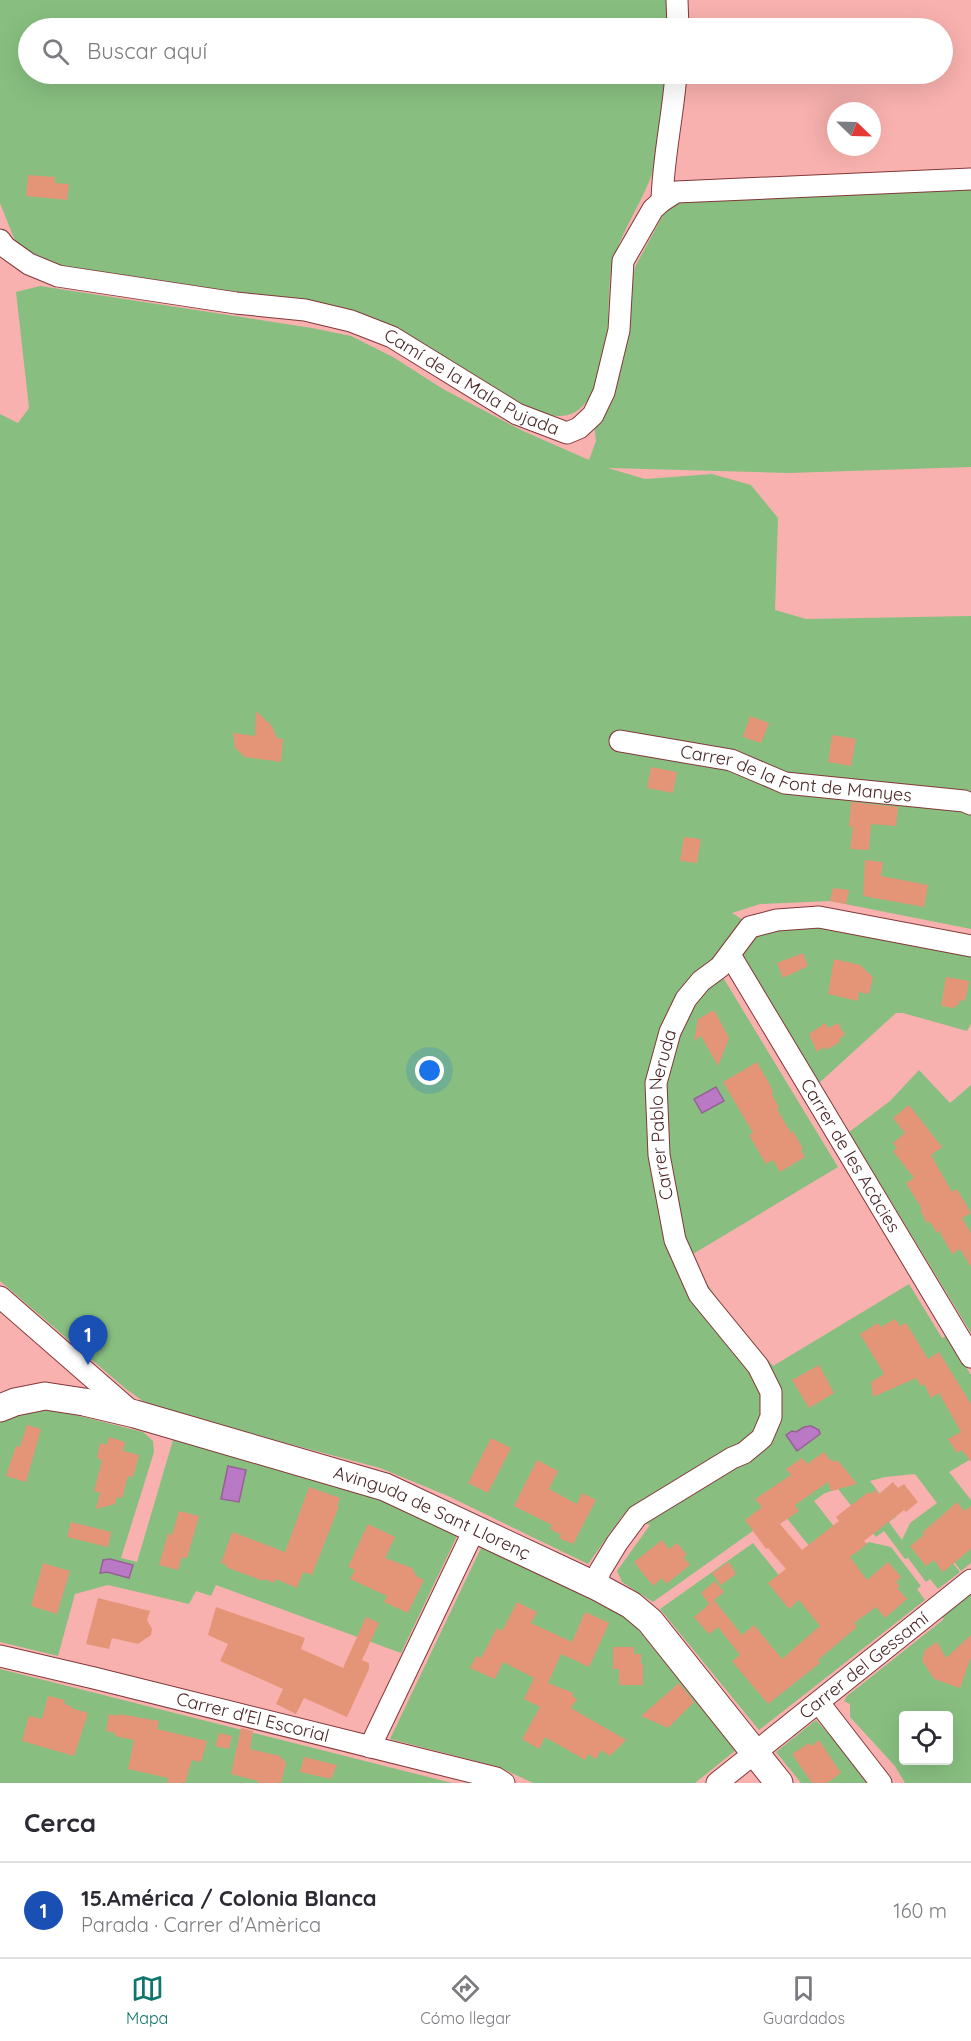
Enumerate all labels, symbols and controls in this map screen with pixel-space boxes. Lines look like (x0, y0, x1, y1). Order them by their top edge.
search box (18, 18, 953, 84)
icon: search (39, 35, 72, 68)
text: Buscar aquí (87, 37, 207, 65)
north arrow (827, 102, 881, 156)
street label: Camí de la Mala Pujada (381, 323, 563, 440)
street label: Carrer de la Font de Manyes (679, 740, 913, 807)
street label: Carrer Pablo Neruda (644, 1027, 681, 1202)
your location (415, 1056, 444, 1085)
street label: Carrer de les Acàcies (796, 1074, 906, 1237)
pin: 1 (68, 1316, 107, 1365)
street label: Avinguda de Sant Llorenç (331, 1461, 534, 1565)
street label: Carrer del Gessamí (794, 1606, 933, 1724)
street label: Carrer d'El Escorial (174, 1687, 332, 1747)
map controls (899, 1711, 953, 1765)
button: locate (899, 1711, 953, 1765)
text: Cerca (24, 1806, 96, 1839)
text: 15.América / Colonia Blanca (81, 1884, 377, 1912)
text: 1 (40, 1898, 47, 1923)
text: 160 m (893, 1898, 947, 1923)
text: Parada · Carrer d'Amèrica (81, 1912, 321, 1937)
tab: Mapa (126, 1972, 168, 2028)
tab: Cómo llegar (420, 1972, 511, 2028)
tab: Guardados (763, 1972, 845, 2028)

